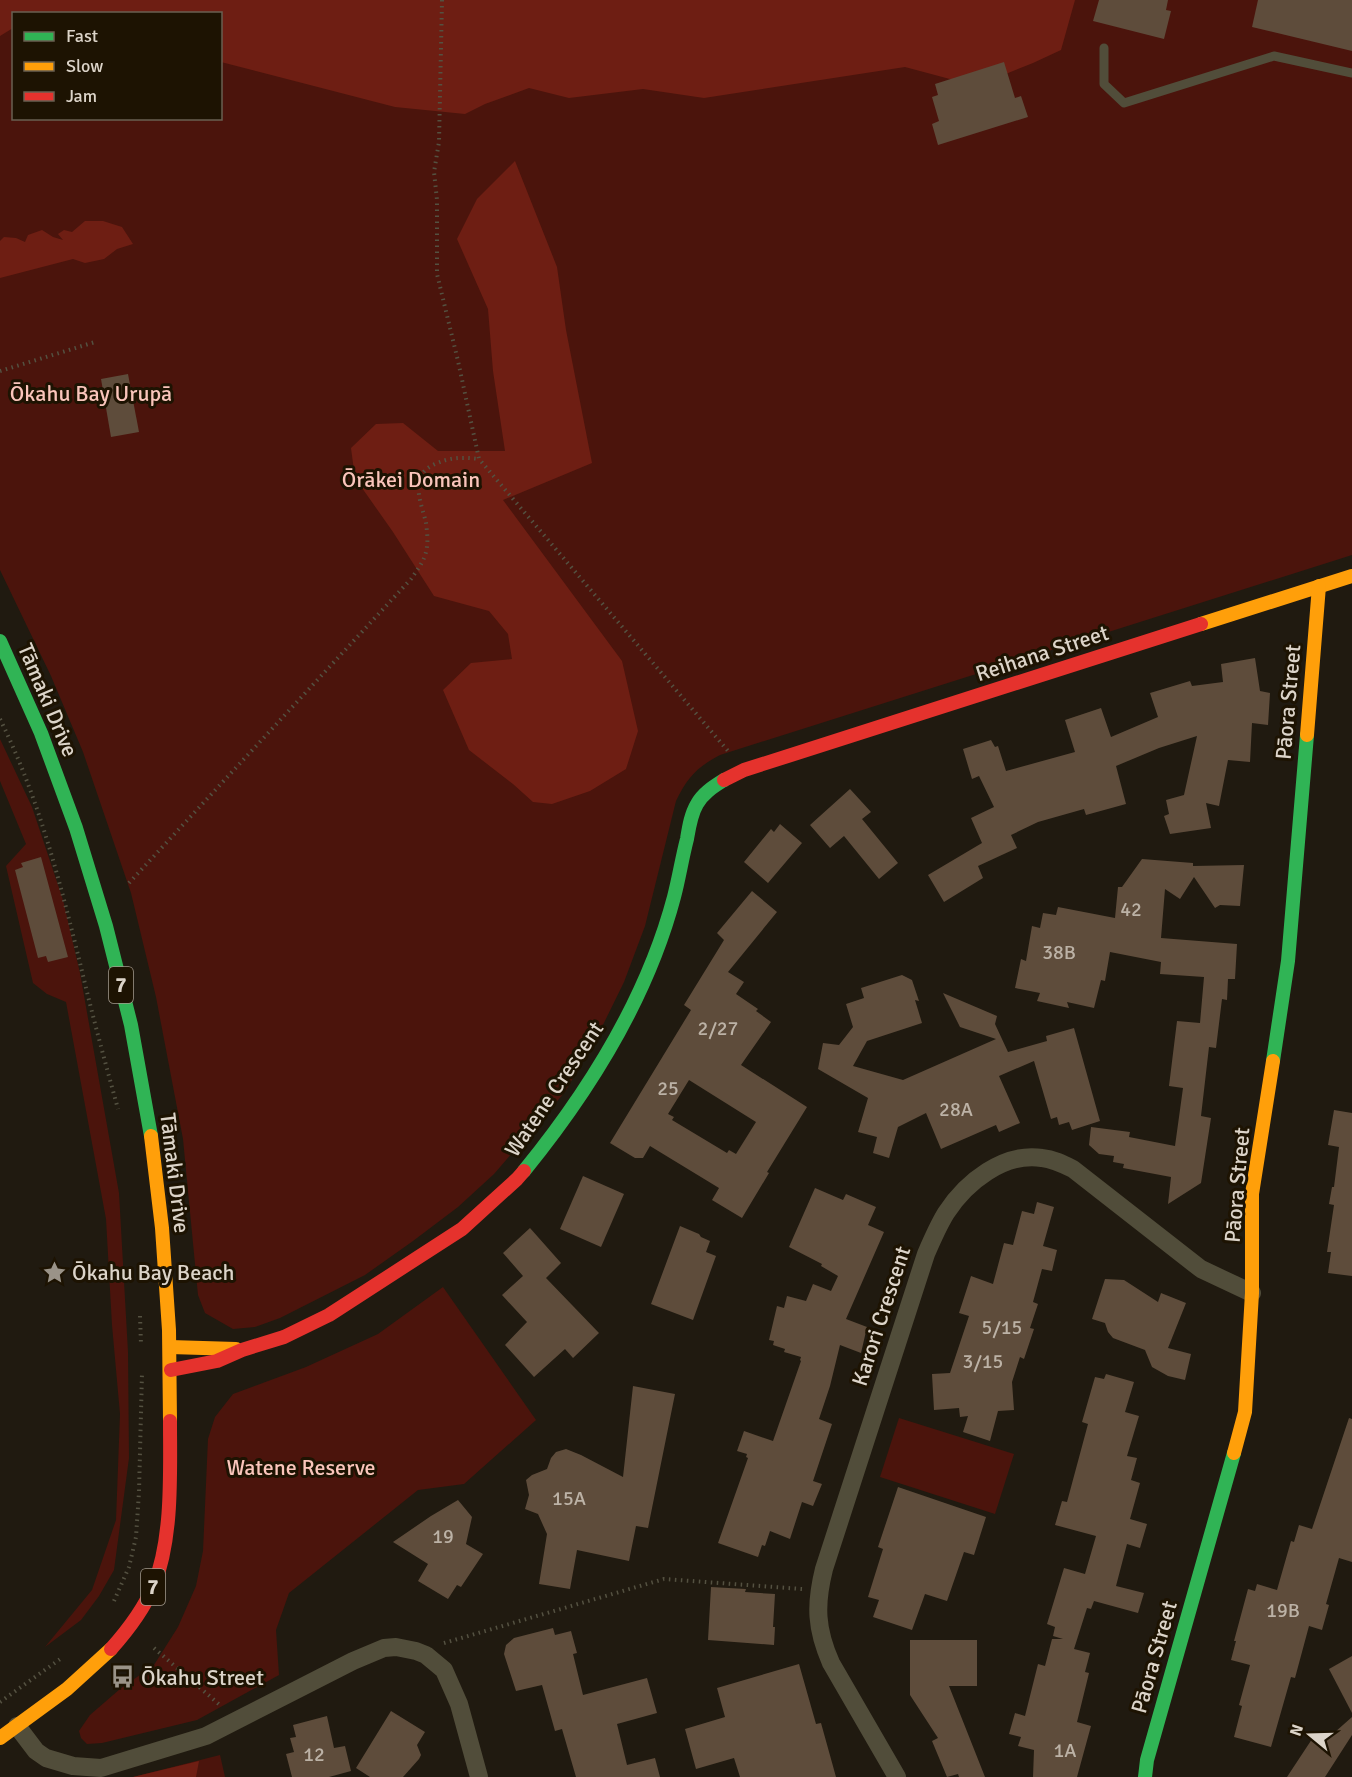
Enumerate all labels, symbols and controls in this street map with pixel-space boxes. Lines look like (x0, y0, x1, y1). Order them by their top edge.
legend (12, 12, 222, 120)
text: Fast (66, 25, 98, 47)
text: Slow (66, 55, 103, 77)
text: Jam (66, 85, 97, 107)
park label: Ōkahu Bay Urupā (10, 380, 172, 407)
park label: Ōrākei Domain (342, 466, 480, 493)
street label: Reihana Street (972, 619, 1112, 687)
street label: Tāmaki Drive (12, 639, 84, 761)
street label: Pāora Street (1270, 643, 1307, 761)
house number: 42 (1120, 897, 1142, 922)
house number: 38B (1042, 940, 1076, 965)
road number: 7 (109, 967, 133, 1003)
street label: Watene Crescent (499, 1016, 609, 1162)
house number: 2/27 (698, 1016, 738, 1041)
house number: 25 (657, 1076, 679, 1101)
house number: 28A (939, 1097, 973, 1122)
street label: Tāmaki Drive (154, 1111, 196, 1235)
street label: Pāora Street (1219, 1126, 1256, 1244)
street label: Karori Crescent (846, 1242, 916, 1389)
place icon: Ōkahu Bay Beach (41, 1259, 67, 1285)
place label: Ōkahu Bay Beach (72, 1259, 235, 1286)
house number: 5/15 (982, 1315, 1022, 1340)
house number: 3/15 (963, 1349, 1003, 1374)
park label: Watene Reserve (226, 1454, 376, 1481)
house number: 15A (552, 1486, 586, 1511)
house number: 19 (432, 1524, 454, 1549)
road number: 7 (141, 1569, 165, 1605)
street label: Pāora Street (1125, 1597, 1183, 1716)
house number: 19B (1266, 1598, 1300, 1623)
bus stop icon: Ōkahu Street (110, 1664, 136, 1690)
place label: Ōkahu Street (141, 1664, 264, 1691)
north arrow (1280, 1705, 1340, 1765)
text: N (1285, 1722, 1308, 1739)
house number: 1A (1053, 1738, 1077, 1763)
house number: 12 (303, 1742, 325, 1767)

